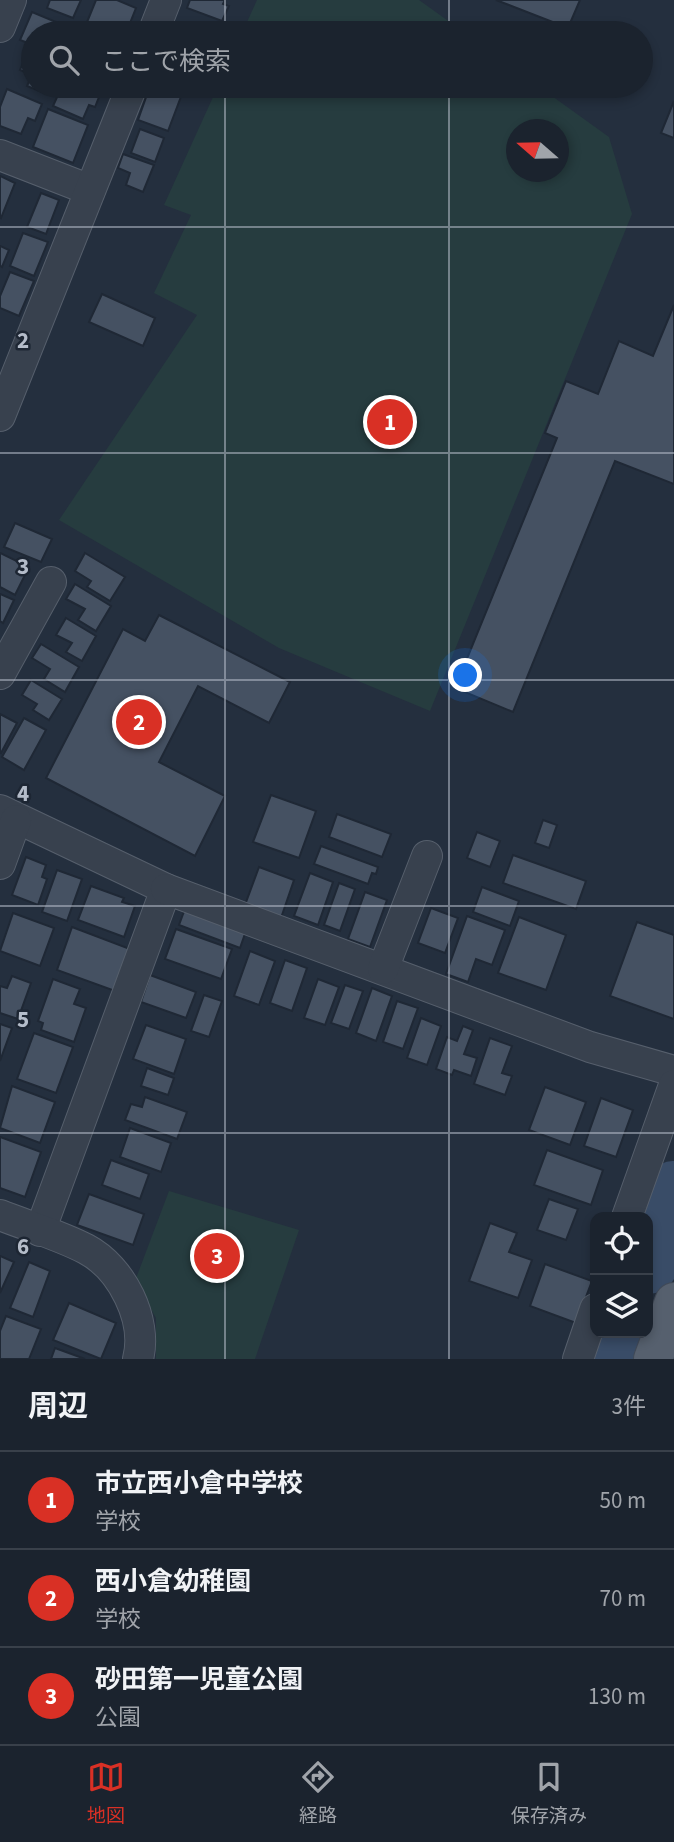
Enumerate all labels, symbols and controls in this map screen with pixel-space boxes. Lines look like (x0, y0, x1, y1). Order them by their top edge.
search box (21, 21, 653, 98)
icon: search (45, 41, 83, 79)
text: ここで検索 (101, 43, 231, 80)
north arrow (506, 119, 569, 182)
text: 2 (17, 324, 29, 357)
pin: 1 (367, 396, 413, 448)
text: 3 (17, 550, 29, 583)
your location (448, 658, 482, 692)
pin: 2 (116, 696, 162, 748)
text: 4 (17, 777, 29, 810)
text: 5 (17, 1003, 29, 1036)
map controls (590, 1212, 653, 1338)
button: locate (590, 1212, 653, 1275)
text: 6 (17, 1230, 29, 1263)
pin: 3 (194, 1230, 240, 1282)
button: layers (590, 1275, 653, 1338)
text: 周辺 (28, 1385, 88, 1428)
text: 3件 (612, 1390, 646, 1423)
text: 市立西小倉中学校 (95, 1465, 303, 1502)
text: 1 (45, 1484, 57, 1517)
text: 50 m (599, 1484, 646, 1517)
text: 学校 (95, 1505, 141, 1538)
text: 西小倉幼稚園 (95, 1563, 251, 1600)
text: 2 (45, 1582, 57, 1615)
text: 70 m (599, 1582, 646, 1615)
text: 学校 (95, 1603, 141, 1636)
text: 砂田第一児童公園 (95, 1661, 303, 1698)
text: 3 (45, 1680, 57, 1713)
text: 130 m (588, 1680, 646, 1713)
text: 公園 (95, 1701, 141, 1734)
tab: 地図 (87, 1758, 125, 1830)
tab: 経路 (299, 1758, 337, 1830)
tab: 保存済み (511, 1758, 587, 1830)

